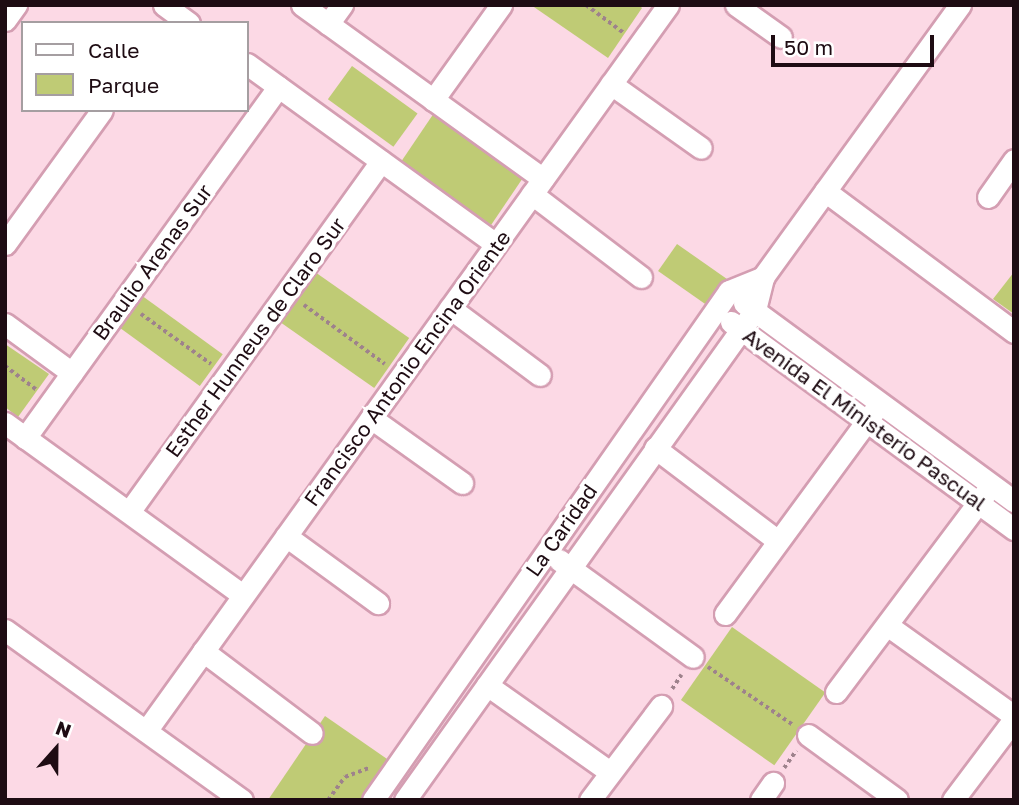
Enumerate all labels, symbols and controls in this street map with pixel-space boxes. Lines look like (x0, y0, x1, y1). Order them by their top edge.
legend (21, 21, 248, 112)
scale bar (774, 21, 937, 65)
text: 50 m (784, 34, 833, 60)
text: Calle (88, 37, 140, 63)
text: Parque (88, 72, 159, 98)
street label: Braulio Arenas Sur (87, 179, 217, 345)
street label: Esther Hunneus de Claro Sur (160, 212, 350, 462)
street label: Francisco Antonio Encina Oriente (298, 225, 516, 511)
street label: Avenida El Ministerio Pascual (738, 322, 992, 516)
street label: La Caridad (520, 479, 602, 581)
north arrow (21, 714, 91, 784)
text: N (53, 716, 75, 742)

